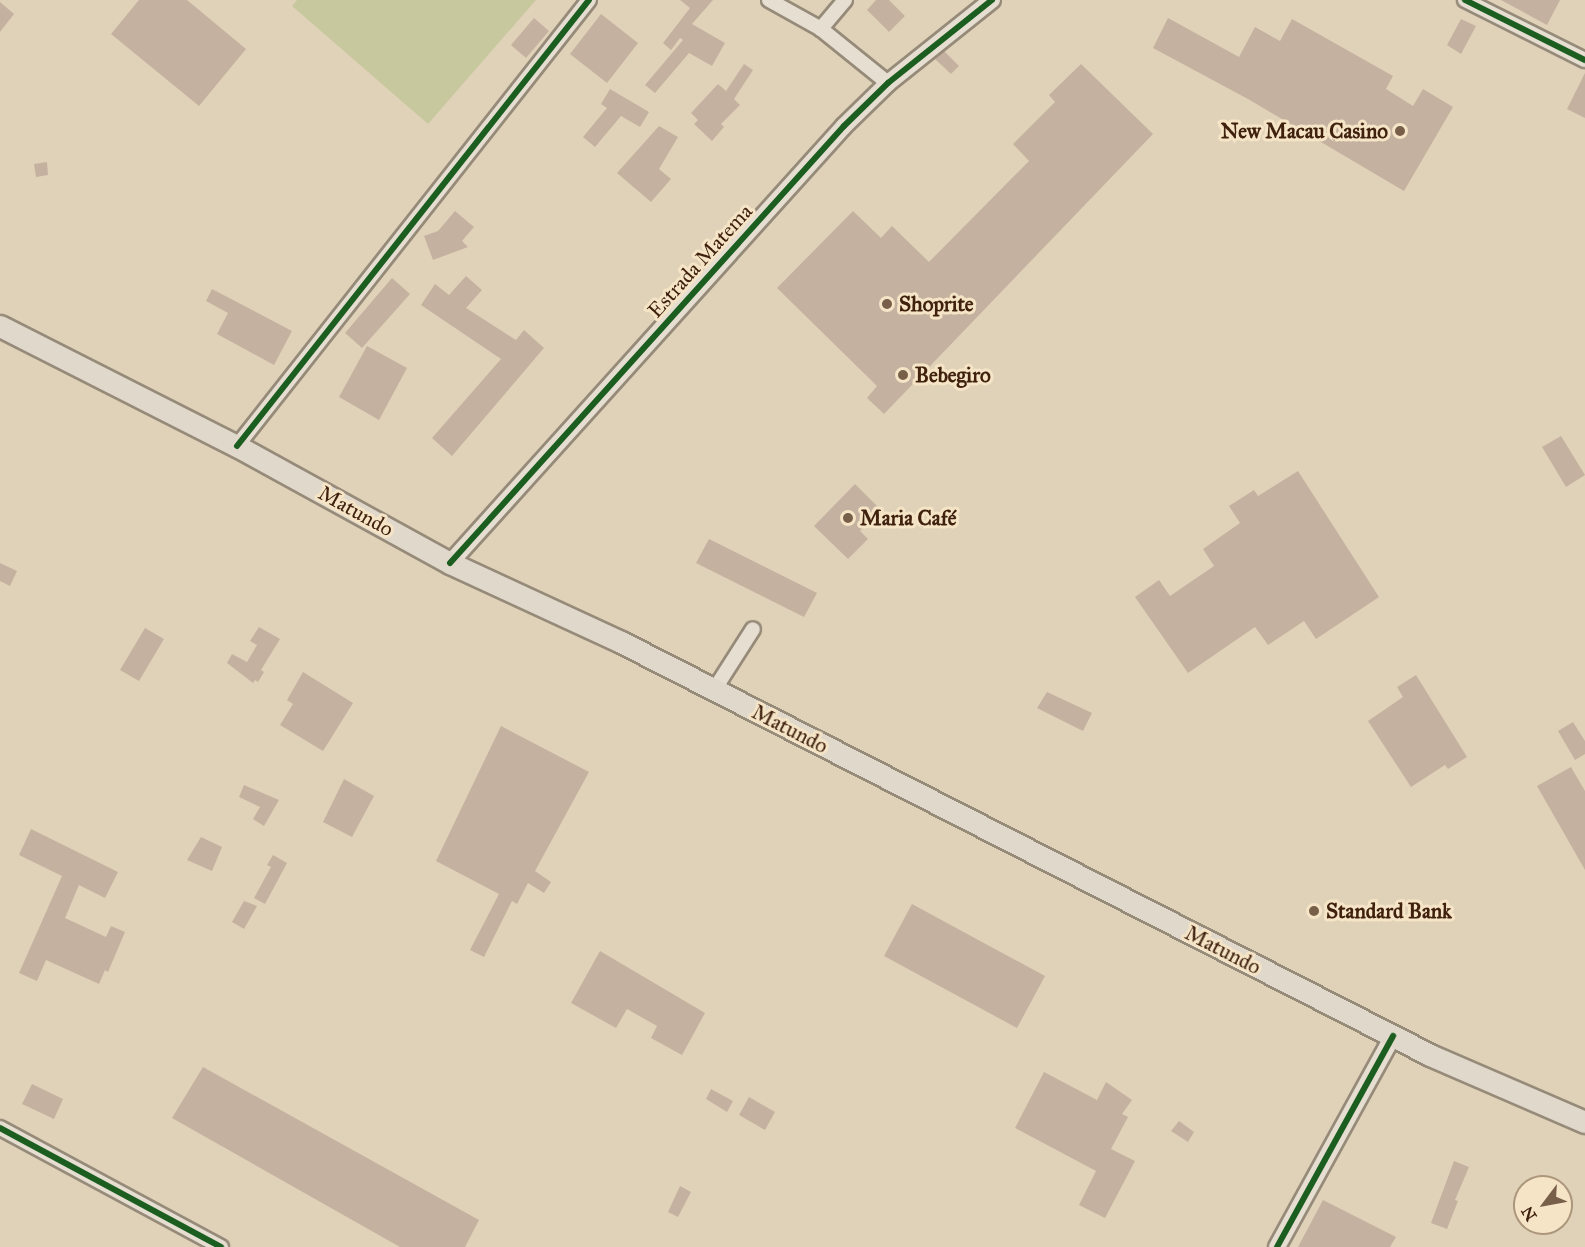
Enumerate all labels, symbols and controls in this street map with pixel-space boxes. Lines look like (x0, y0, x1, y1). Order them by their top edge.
place label: New Macau Casino (1221, 118, 1388, 144)
marker: New Macau Casino (1393, 124, 1407, 138)
street label: Estrada Matema (642, 199, 758, 323)
place label: Shoprite (899, 291, 974, 317)
marker: Shoprite (880, 297, 894, 311)
place label: Bebegiro (915, 362, 991, 388)
marker: Bebegiro (896, 368, 910, 382)
street label: Matundo (314, 480, 398, 542)
place label: Maria Café (860, 505, 956, 531)
marker: Maria Café (841, 511, 855, 525)
street label: Matundo (748, 699, 832, 759)
place label: Standard Bank (1326, 898, 1452, 924)
marker: Standard Bank (1307, 904, 1321, 918)
street label: Matundo (1181, 920, 1265, 980)
north arrow (1513, 1175, 1573, 1235)
text: N (1517, 1203, 1541, 1225)

